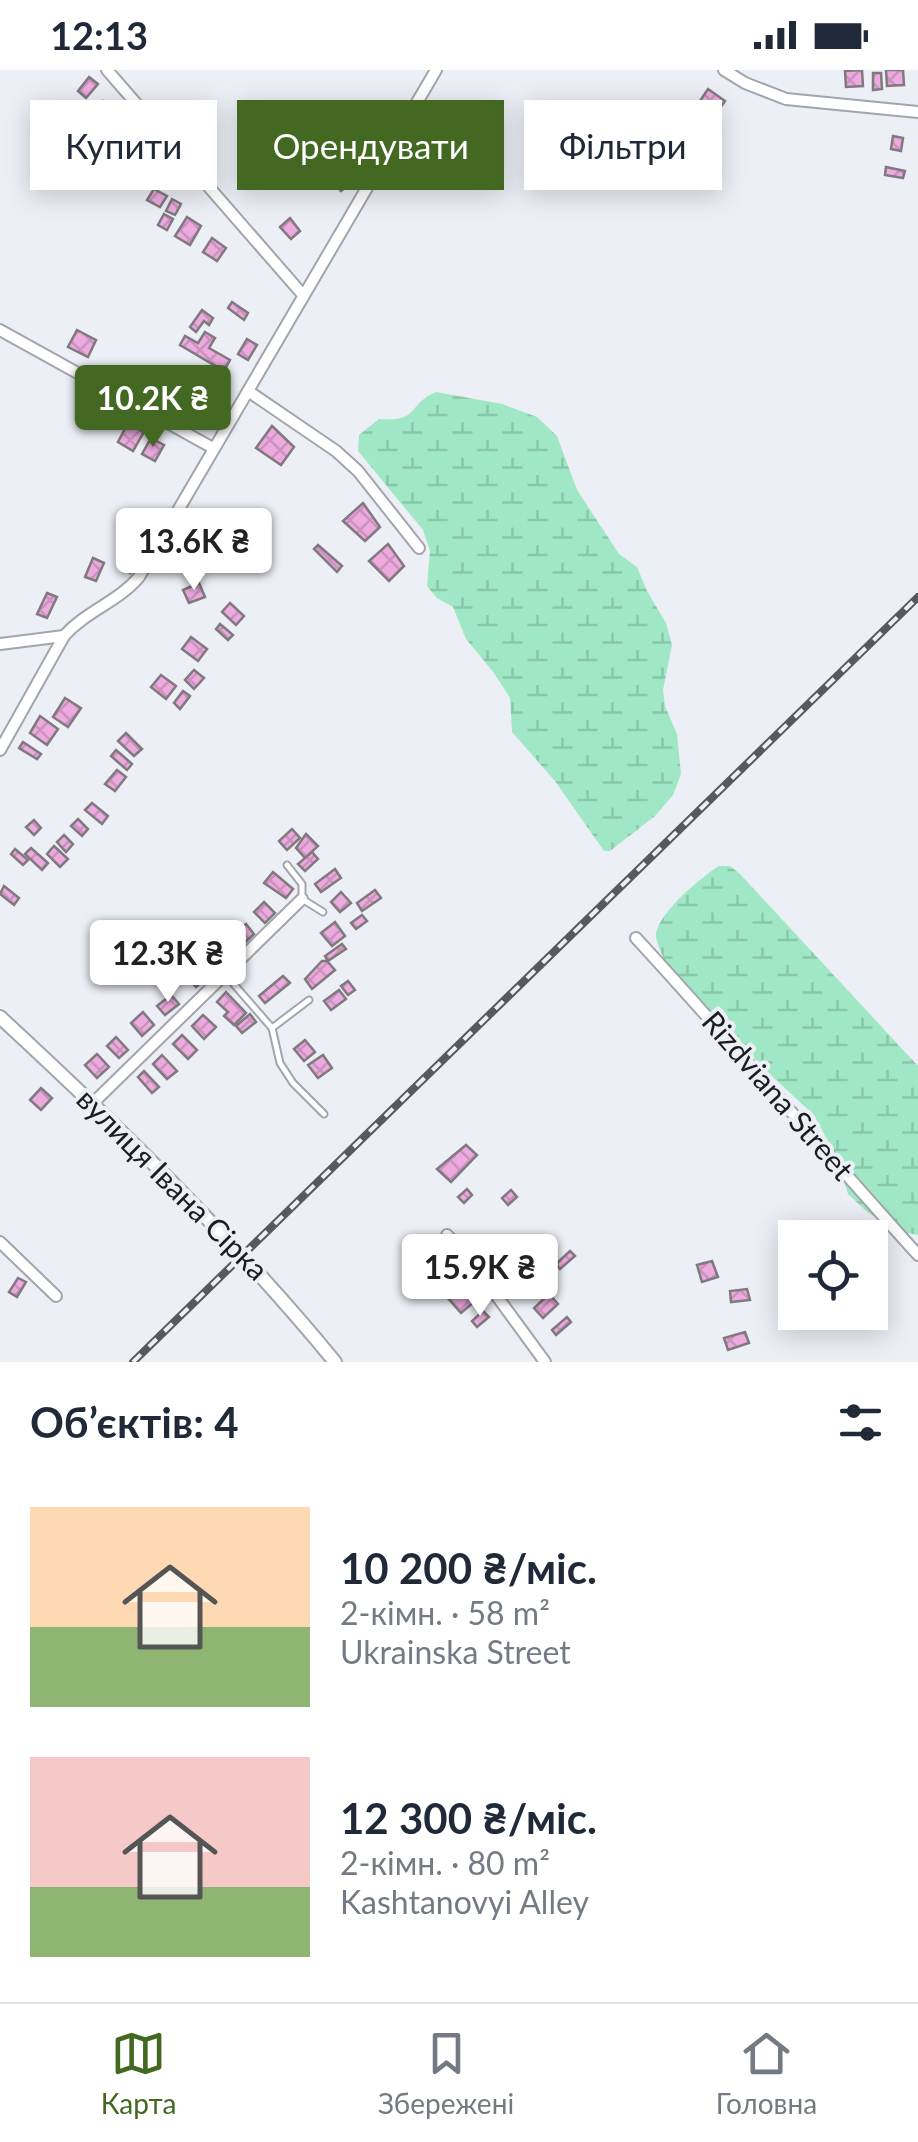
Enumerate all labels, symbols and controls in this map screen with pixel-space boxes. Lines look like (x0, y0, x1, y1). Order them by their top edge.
text: 12:13 (50, 12, 148, 58)
chip: Купити (30, 100, 217, 190)
chip: Орендувати (237, 100, 504, 190)
chip: Фільтри (524, 100, 722, 190)
pin: 10.2K ₴ (61, 365, 245, 450)
text: 10.2K ₴ (97, 378, 209, 417)
pin: 13.6K ₴ (102, 508, 286, 593)
text: 13.6K ₴ (138, 521, 250, 560)
pin: 12.3K ₴ (76, 920, 260, 1005)
text: 12.3K ₴ (112, 933, 224, 972)
street label: Rizdviana Street (695, 1003, 862, 1187)
street label: вулиця Івана Сірка (70, 1080, 277, 1287)
map controls (778, 1220, 888, 1330)
button: locate (778, 1220, 888, 1330)
pin: 15.9K ₴ (388, 1234, 572, 1319)
text: 15.9K ₴ (424, 1247, 536, 1286)
icon: filters (833, 1395, 888, 1450)
text: Об’єктів: 4 (30, 1397, 239, 1447)
text: 10 200 ₴/міс. (340, 1543, 597, 1593)
icon: home (110, 1547, 230, 1667)
text: 2-кімн. · 58 m² (340, 1593, 550, 1632)
text: Ukrainska Street (340, 1632, 571, 1671)
text: 12 300 ₴/міс. (340, 1793, 597, 1843)
icon: home (110, 1797, 230, 1917)
text: 2-кімн. · 80 m² (340, 1843, 550, 1882)
text: Kashtanovyi Alley (340, 1882, 589, 1921)
tab: Карта (101, 2026, 176, 2120)
tab: Збережені (378, 2026, 514, 2120)
tab: Головна (716, 2026, 817, 2120)

